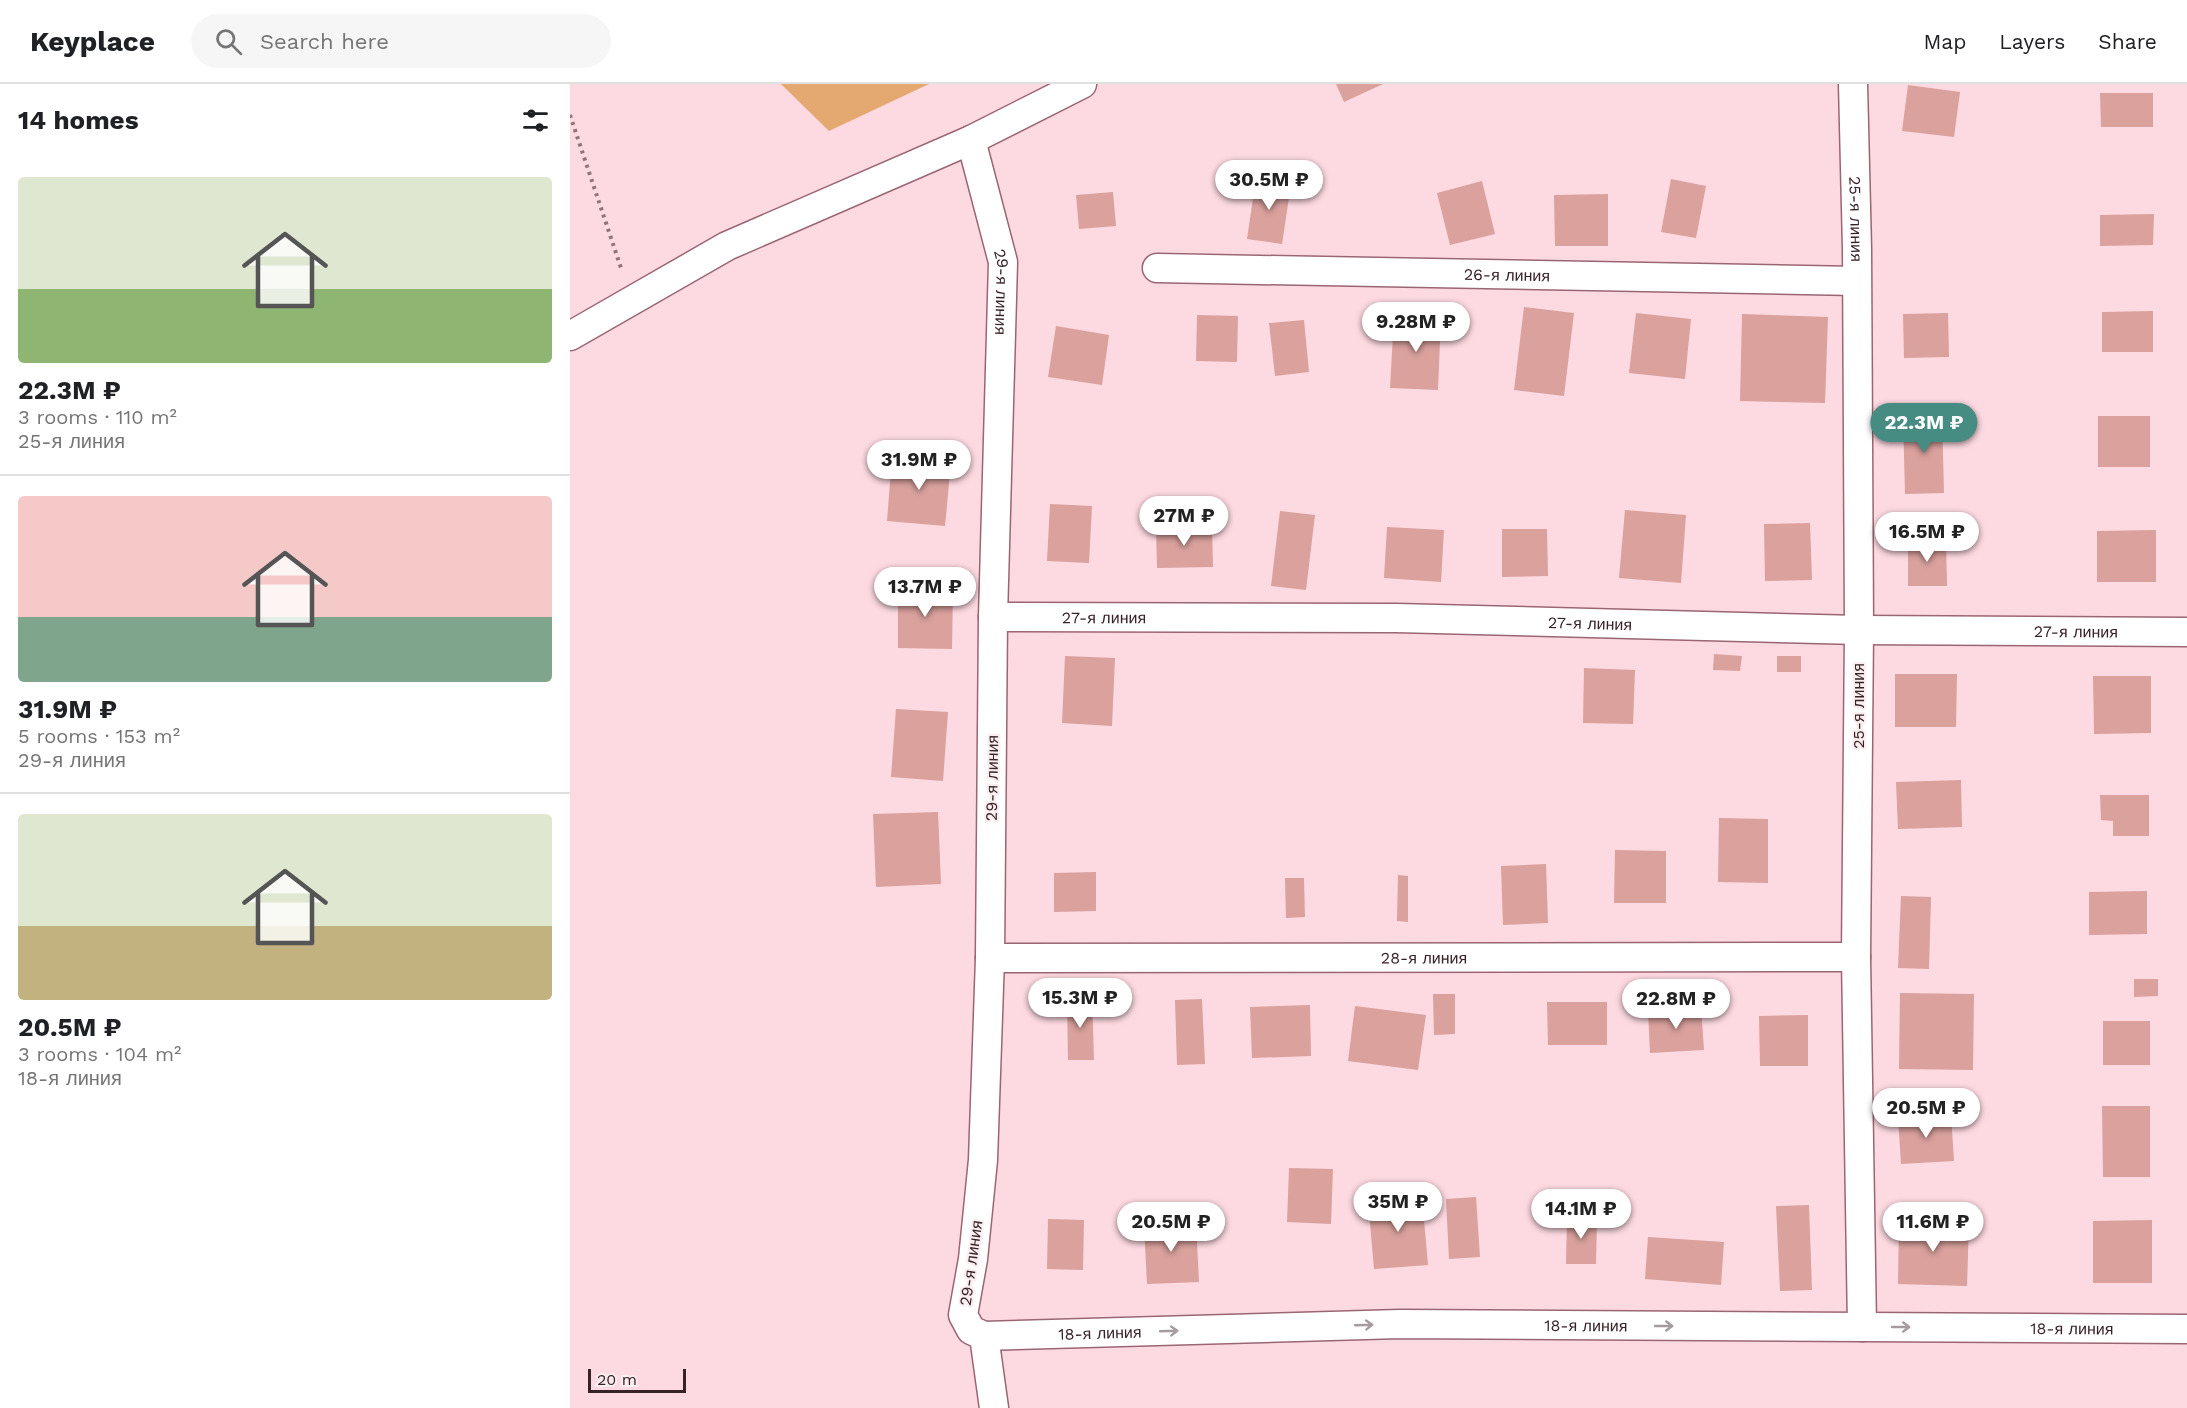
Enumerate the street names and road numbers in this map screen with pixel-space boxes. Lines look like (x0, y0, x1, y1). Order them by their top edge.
street label: 25-я линия (1846, 176, 1867, 262)
street label: 29-я линия (990, 247, 1013, 335)
street label: 26-я линия (1464, 264, 1550, 285)
street label: 27-я линия (1062, 608, 1146, 627)
street label: 27-я линия (1548, 612, 1632, 634)
street label: 27-я линия (2034, 622, 2118, 641)
street label: 25-я линия (1849, 663, 1868, 749)
street label: 29-я линия (982, 735, 1002, 821)
street label: 28-я линия (1381, 948, 1467, 967)
street label: 29-я линия (956, 1219, 986, 1307)
street label: 18-я линия (1544, 1315, 1627, 1335)
street label: 18-я линия (2030, 1319, 2113, 1338)
street label: 18-я линия (1058, 1322, 1142, 1343)

